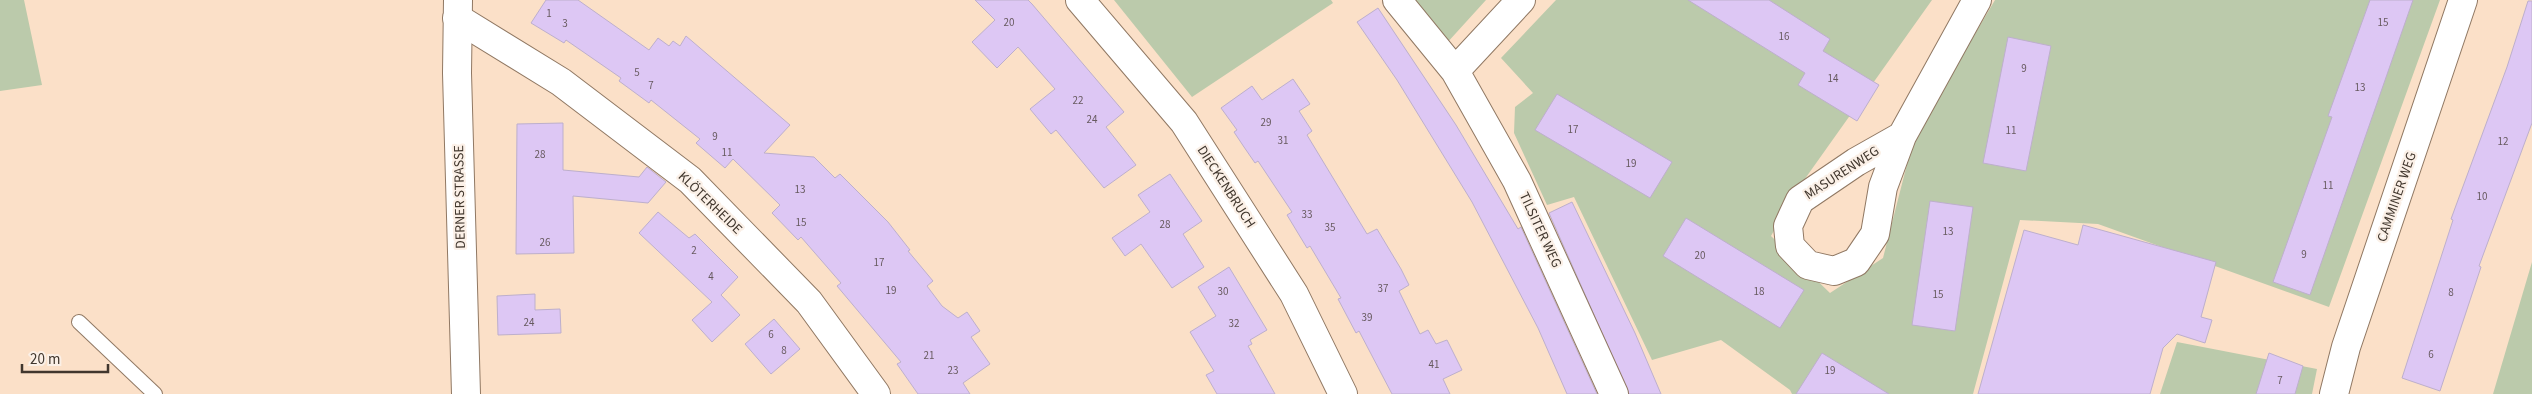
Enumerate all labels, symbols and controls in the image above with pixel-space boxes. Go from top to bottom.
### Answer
house number: 1 [546,6,552,21]
house number: 20 [1004,15,1014,30]
house number: 15 [2378,15,2388,30]
house number: 3 [562,16,568,31]
house number: 16 [1779,29,1790,44]
house number: 9 [2021,61,2027,76]
house number: 5 [634,65,640,80]
house number: 14 [1828,71,1839,86]
house number: 7 [648,78,654,93]
house number: 13 [2355,80,2365,95]
house number: 22 [1073,93,1083,108]
house number: 24 [1087,112,1098,127]
house number: 29 [1261,115,1271,130]
house number: 17 [1568,122,1578,137]
house number: 11 [2006,123,2016,138]
house number: 9 [712,129,718,144]
house number: 31 [1278,133,1288,148]
house number: 12 [2498,134,2508,149]
street label: MASURENWEG [1801,141,1883,205]
street label: DIECKENBRUCH [1192,142,1260,232]
street label: DERNER STRASSE [449,145,471,249]
house number: 11 [722,145,732,160]
house number: 28 [535,147,546,162]
street label: CAMMINER WEG [2372,149,2422,245]
house number: 19 [1626,156,1636,171]
street label: KLÖTERHEIDE [673,167,747,239]
house number: 11 [2323,178,2333,193]
house number: 13 [795,182,805,197]
street label: TILSITER WEG [1514,189,1566,271]
house number: 10 [2477,189,2487,204]
house number: 33 [1302,207,1312,222]
house number: 15 [796,215,806,230]
house number: 28 [1160,217,1171,232]
house number: 35 [1325,220,1335,235]
house number: 13 [1943,224,1953,239]
house number: 26 [540,235,551,250]
house number: 2 [691,243,697,258]
house number: 9 [2301,247,2307,262]
house number: 20 [1695,248,1705,263]
house number: 17 [874,255,884,270]
house number: 4 [708,269,714,284]
house number: 37 [1378,281,1388,296]
house number: 19 [886,283,896,298]
house number: 30 [1218,284,1228,299]
house number: 18 [1754,284,1765,299]
house number: 8 [2448,285,2454,300]
house number: 15 [1933,287,1943,302]
house number: 39 [1362,310,1372,325]
house number: 24 [524,315,535,330]
house number: 32 [1229,316,1239,331]
house number: 6 [768,327,774,342]
scale bar [22,342,109,374]
house number: 8 [781,343,787,358]
house number: 6 [2428,347,2434,362]
house number: 21 [924,348,934,363]
text: 20 m [30,349,60,370]
house number: 41 [1429,357,1439,372]
house number: 23 [948,363,958,378]
house number: 19 [1825,363,1835,378]
house number: 7 [2277,373,2283,388]

